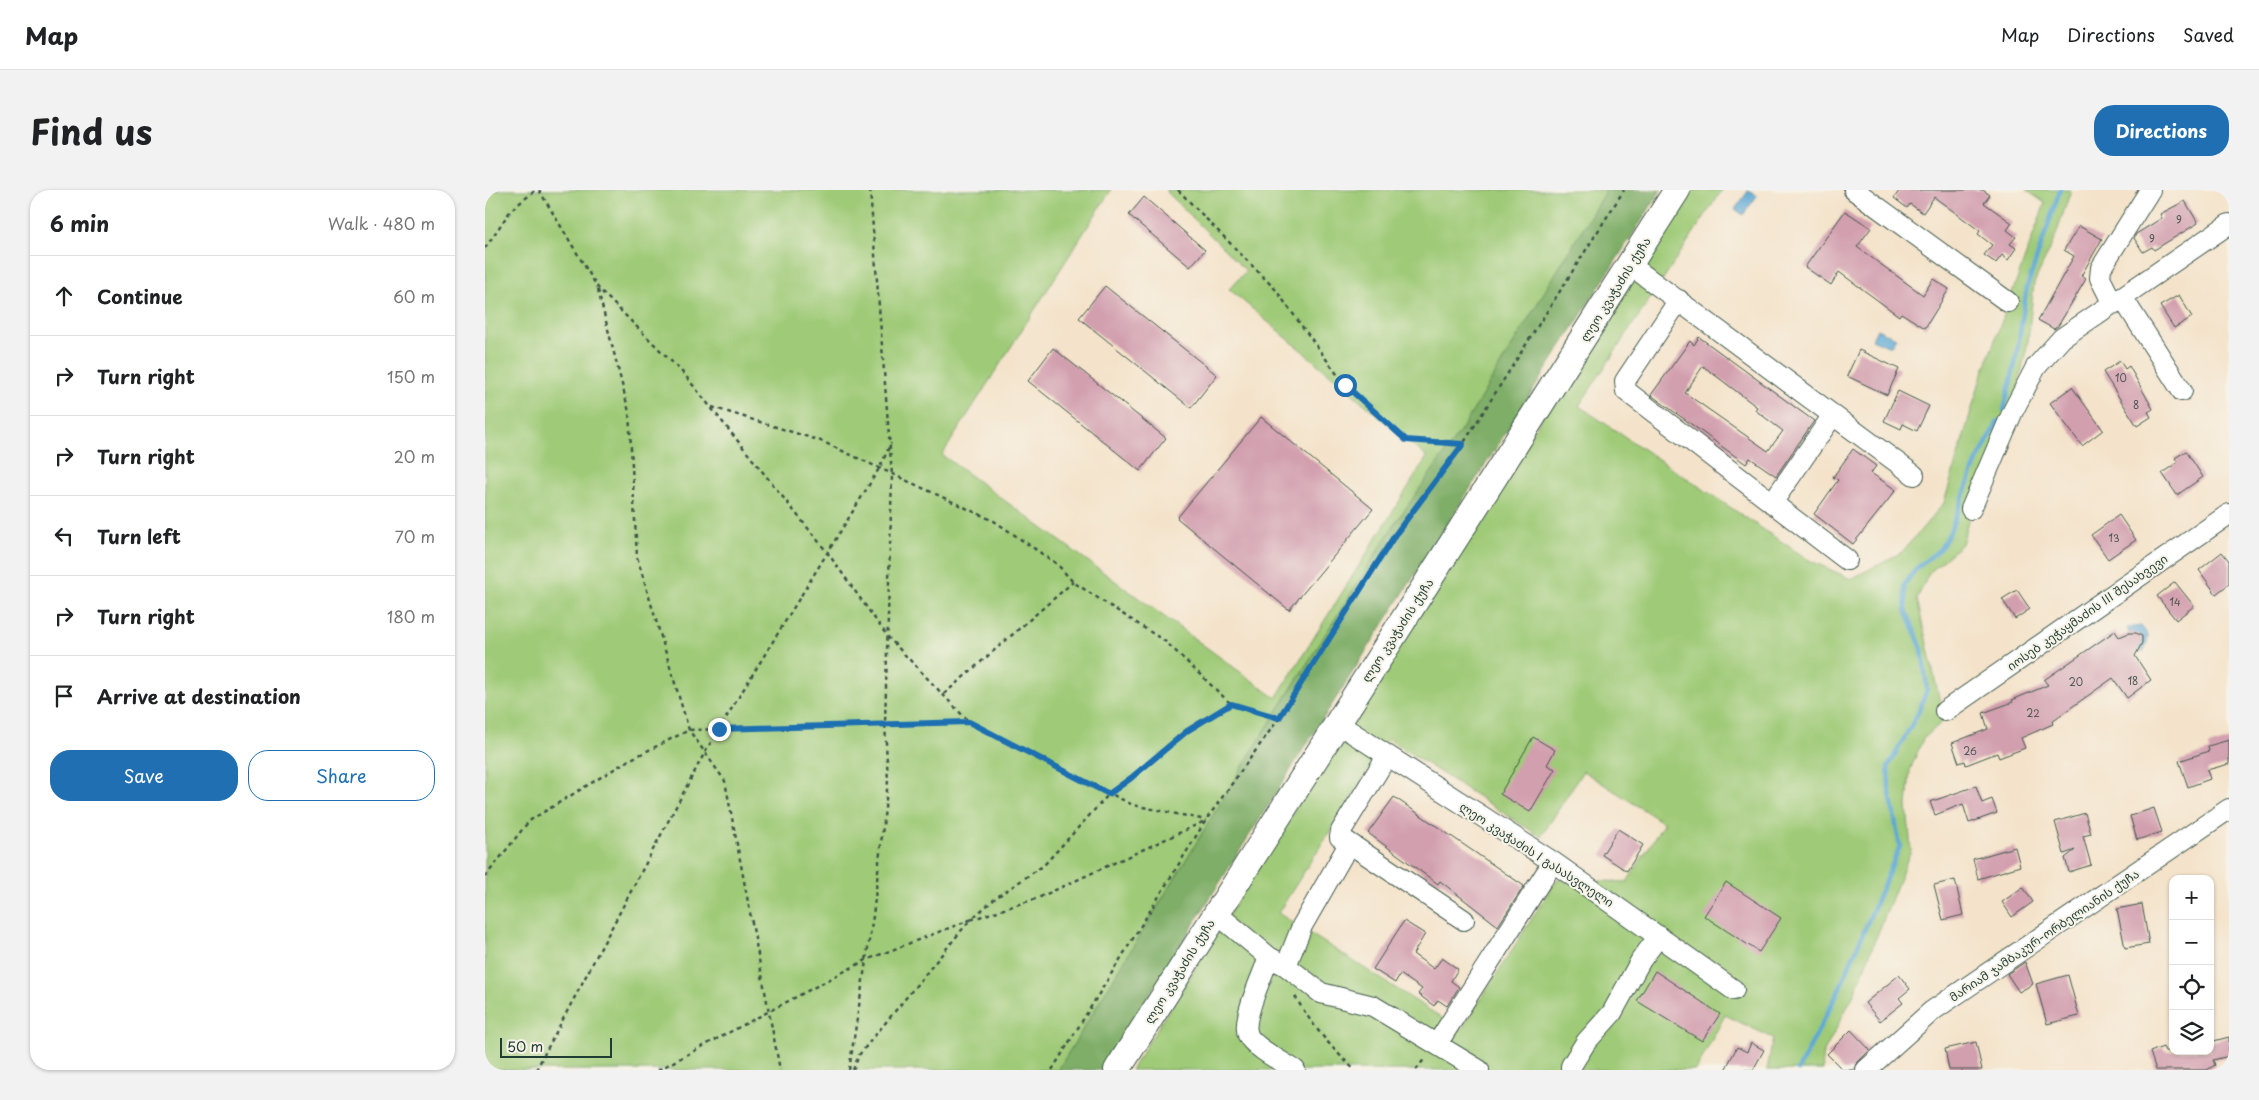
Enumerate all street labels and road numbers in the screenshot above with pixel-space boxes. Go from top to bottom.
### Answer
street label: ლეო კვაჭაძის ქუჩა [1575,233,1655,345]
street label: იოსებ კეჭაყმაძის III შესახვევი [2003,549,2171,675]
street label: ლეო კვაჭაძის ქუჩა [1357,575,1437,685]
street label: ლეო კვაჭაძის I გასასვლელი [1456,797,1618,911]
street label: მარიამ ჯამბაკურ-ორბელიანის ქუჩა [1946,865,2142,1005]
street label: ლეო კვაჭაძის ქუჩა [1139,915,1219,1027]

